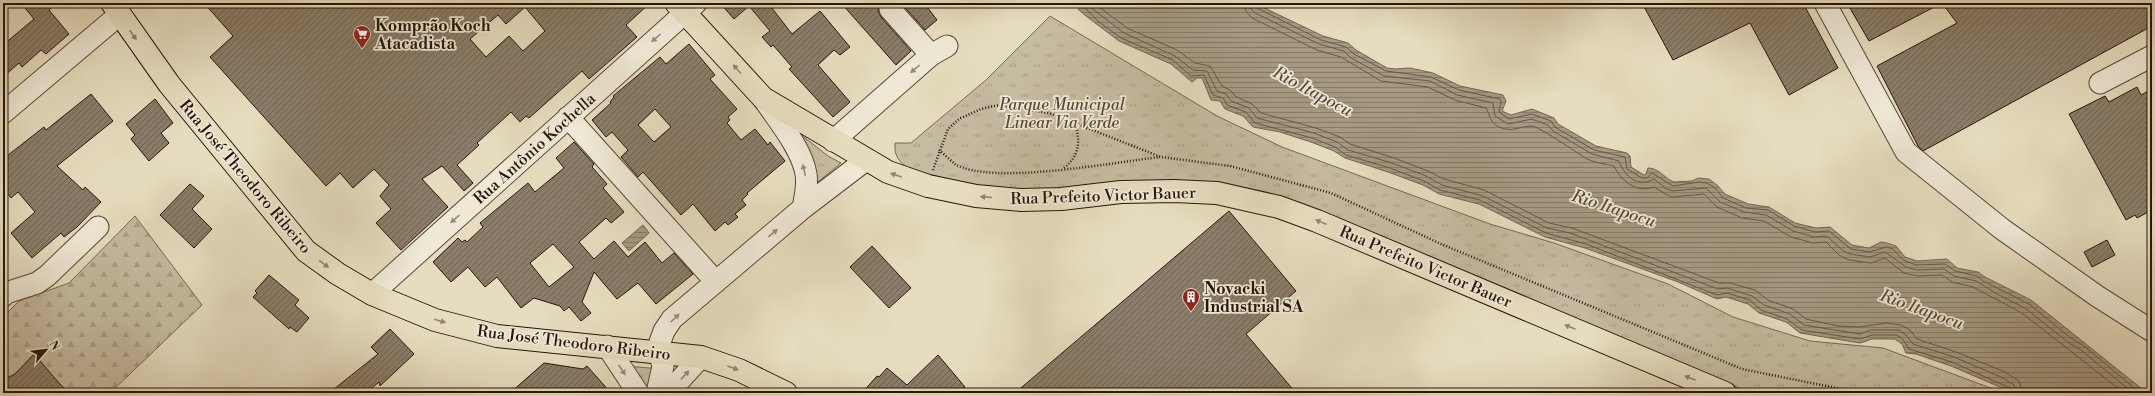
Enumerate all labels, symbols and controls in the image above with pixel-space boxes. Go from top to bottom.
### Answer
place label: Komprão Koch Atacadista [374,16,491,54]
supermarket icon: Komprão Koch Atacadista [352,24,372,49]
one-way arrow [129,30,137,41]
one-way arrow [651,34,661,43]
water label: Rio Itapocu [1268,61,1356,122]
one-way arrow [732,64,741,74]
one-way arrow [910,64,921,73]
street label: Rua Antônio Kochella [470,88,600,209]
park label: Parque Municipal Linear Via Verde [998,95,1126,133]
street label: Rua José Theodoro Ribeiro [175,96,316,258]
one-way arrow [801,163,807,176]
one-way arrow [889,172,901,178]
street label: Rua Prefeito Victor Bauer [1010,183,1196,209]
water label: Rio Itapocu [1568,185,1659,233]
one-way arrow [980,194,992,201]
one-way arrow [450,214,460,223]
one-way arrow [1315,219,1327,225]
street label: Rua Prefeito Victor Bauer [1336,221,1515,312]
one-way arrow [768,229,779,238]
one-way arrow [318,259,329,268]
place label: Novacki Industrial SA [1204,279,1304,317]
water label: Rio Itapocu [1876,284,1967,335]
building icon: Novacki Industrial SA [1181,287,1201,312]
one-way arrow [670,313,679,323]
one-way arrow [434,318,446,324]
street label: Rua José Theodoro Ribeiro [476,321,672,365]
one-way arrow [1564,324,1575,330]
north arrow [26,330,66,370]
text: N [46,339,62,353]
one-way arrow [618,365,626,375]
one-way arrow [727,366,739,372]
one-way arrow [681,370,690,381]
one-way arrow [1683,374,1695,380]

